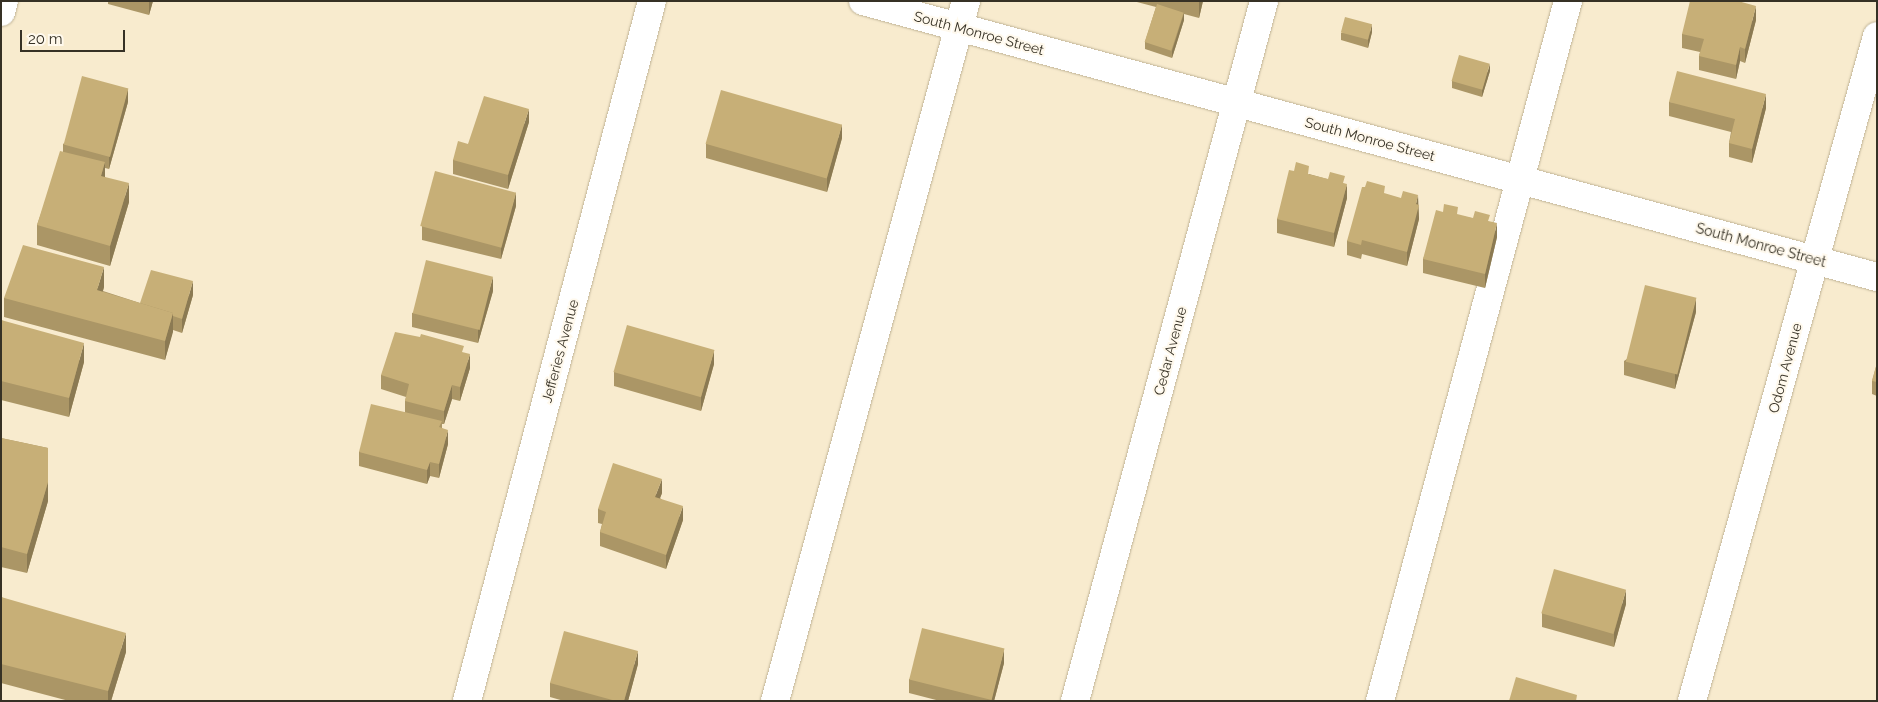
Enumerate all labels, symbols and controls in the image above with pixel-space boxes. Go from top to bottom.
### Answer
street label: South Monroe Street [912,8,1046,58]
scale bar [22,20,128,52]
text: 20 m [28,30,63,48]
street label: South Monroe Street [1303,114,1437,164]
street label: South Monroe Street [1694,220,1828,270]
street label: Jefferies Avenue [538,297,582,405]
street label: Cedar Avenue [1150,305,1190,397]
street label: Odom Avenue [1765,321,1805,415]

